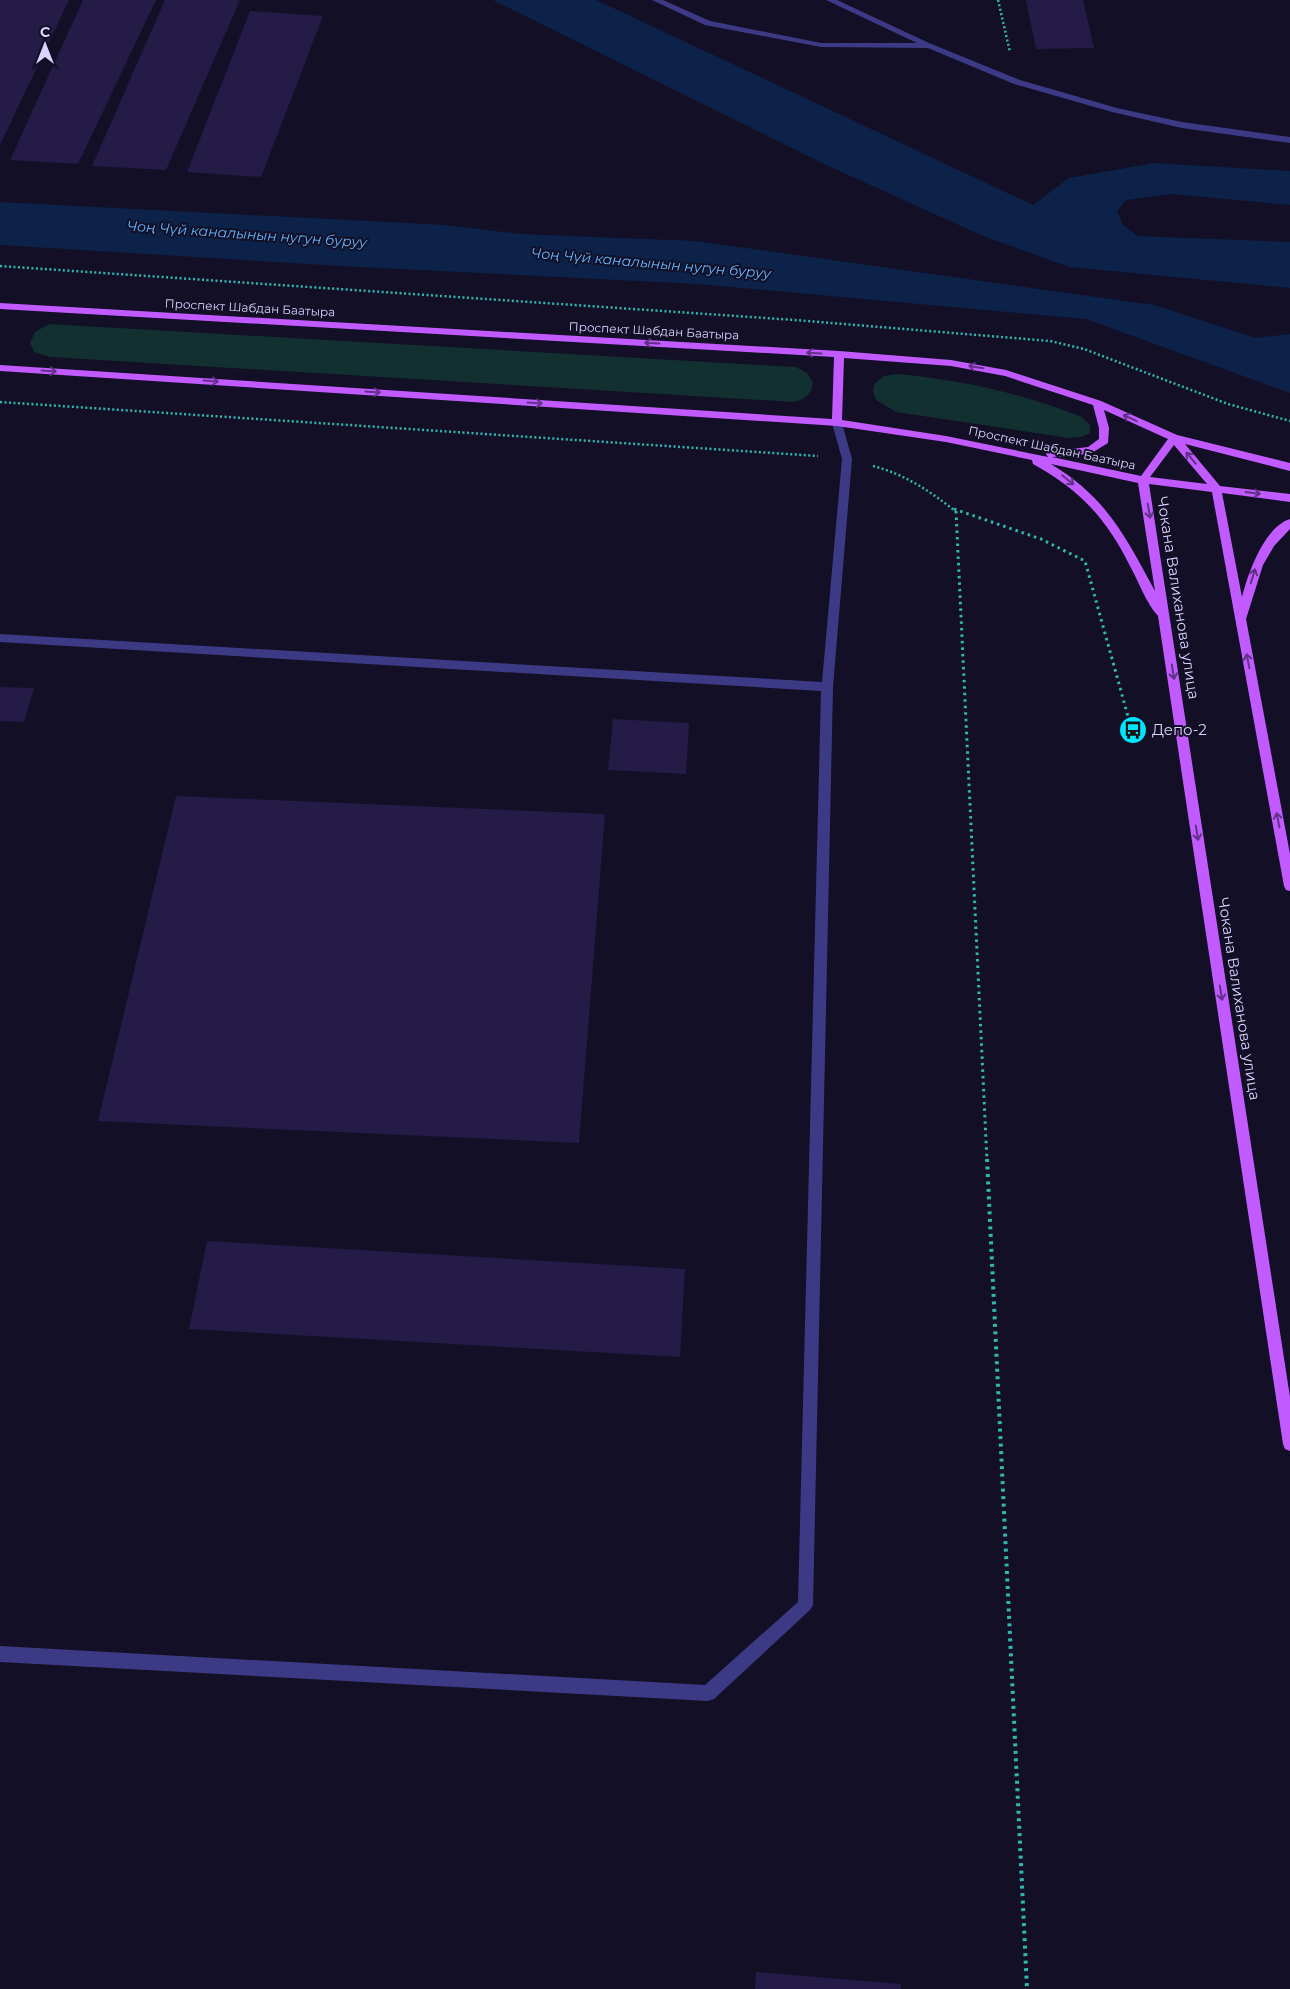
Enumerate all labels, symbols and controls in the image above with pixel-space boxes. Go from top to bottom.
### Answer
north arrow [20,20,70,70]
text: С [40,23,50,41]
water label: Чоң Чүй каналынын нугун буруу [126,217,369,251]
water label: Чоң Чүй каналынын нугун буруу [530,244,773,283]
street label: Проспект Шабдан Баатыра [164,296,336,319]
street label: Проспект Шабдан Баатыра [568,319,740,342]
one-way arrow [645,339,661,348]
one-way arrow [807,348,823,357]
one-way arrow [969,362,985,372]
one-way arrow [40,366,56,375]
one-way arrow [203,377,219,386]
one-way arrow [365,388,381,397]
one-way arrow [527,398,543,408]
one-way arrow [1123,413,1138,422]
street label: Проспект Шабдан Баатыра [967,422,1137,473]
one-way arrow [1185,452,1196,465]
one-way arrow [1061,474,1074,485]
one-way arrow [1245,488,1261,498]
street label: Чокана Валиханова улица [1153,495,1204,701]
one-way arrow [1144,503,1154,519]
one-way arrow [1248,569,1258,585]
one-way arrow [1242,653,1252,669]
one-way arrow [1168,664,1178,680]
bus stop icon: Депо-2 [1118,715,1148,745]
place label: Депо-2 [1152,720,1207,739]
one-way arrow [1272,813,1282,829]
one-way arrow [1192,824,1202,840]
street label: Чокана Валиханова улица [1214,896,1265,1102]
one-way arrow [1217,985,1227,1001]

